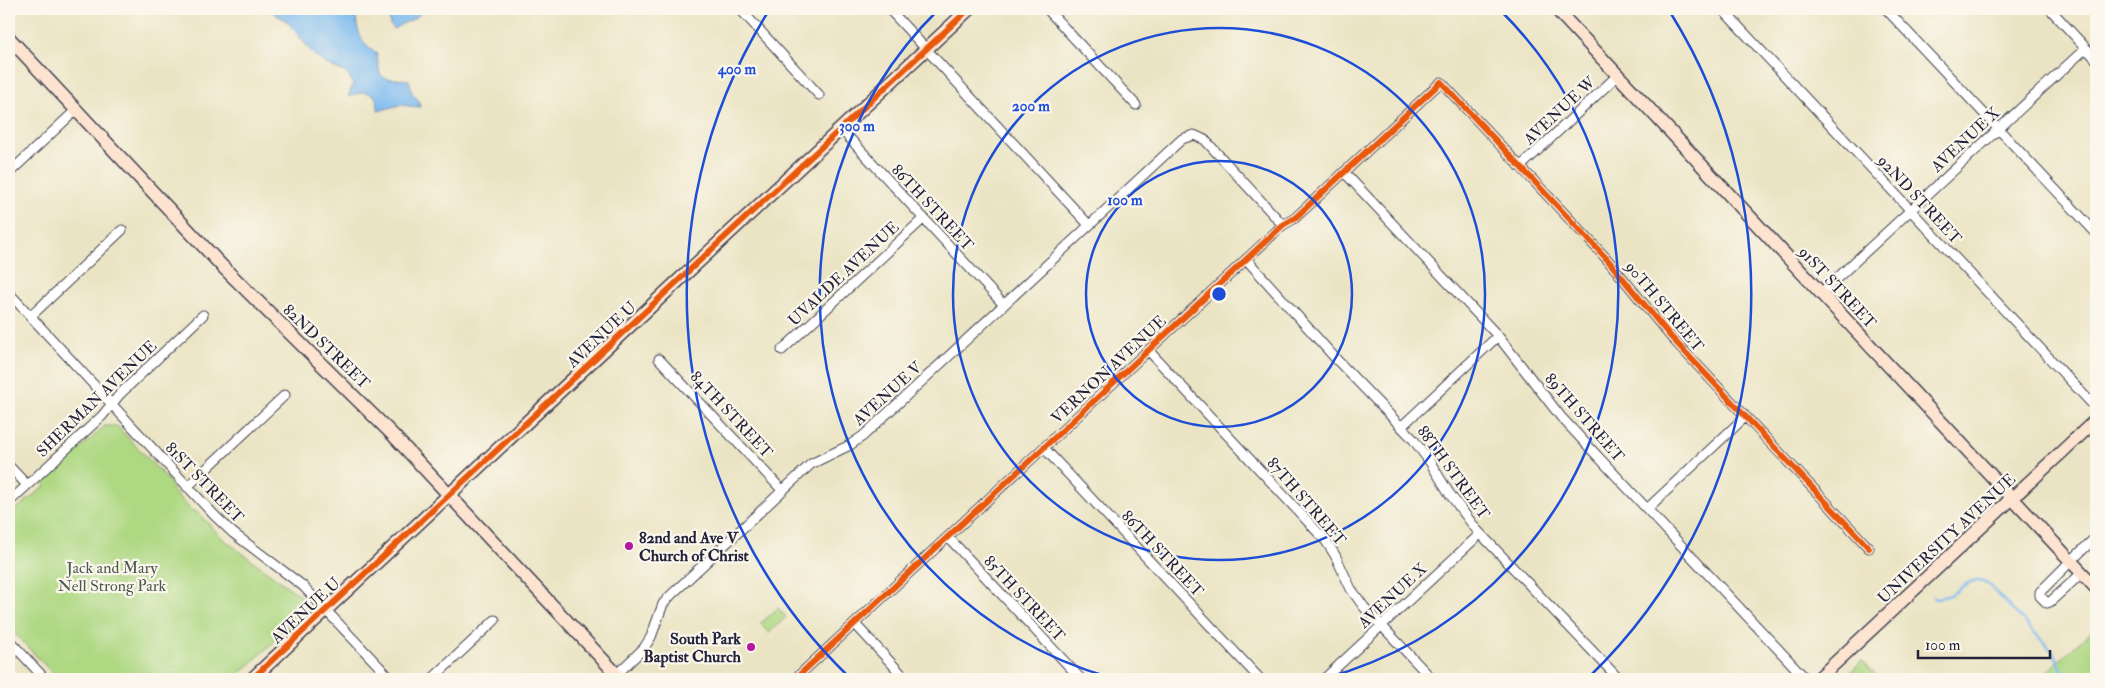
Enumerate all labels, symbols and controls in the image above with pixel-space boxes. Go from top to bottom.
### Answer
text: 400 m [717,60,756,79]
street label: AVENUE W [1519,72,1600,150]
text: 200 m [1012,97,1050,116]
street label: AVENUE X [1926,102,2005,177]
text: 300 m [839,117,875,136]
street label: 92ND STREET [1872,150,1966,248]
street label: 86TH STREET [887,160,978,255]
text: 100 m [1107,191,1143,210]
street label: UVALDE AVENUE [784,217,903,330]
street label: 91ST STREET [1793,242,1881,333]
street label: 90TH STREET [1620,257,1708,356]
centre of rings [1210,285,1228,303]
street label: AVENUE U [562,297,641,373]
street label: 82ND STREET [279,300,374,393]
street label: VERNON AVENUE [1047,311,1170,428]
street label: SHERMAN AVENUE [32,336,161,461]
street label: AVENUE V [848,357,927,431]
street label: 84TH STREET [686,367,777,462]
street label: 89TH STREET [1540,369,1628,466]
street label: 88TH STREET [1413,422,1494,523]
street label: 81ST STREET [161,438,248,527]
street label: 87TH STREET [1262,453,1350,550]
street label: UNIVERSITY AVENUE [1873,470,2020,608]
street label: 86TH STREET [1117,506,1208,601]
place label: 82nd and Ave V Church of Christ [639,528,749,566]
marker: 82nd and Ave V Church of Christ [623,540,635,552]
street label: 85TH STREET [979,552,1069,646]
park label: Jack and Mary Nell Strong Park [58,558,167,596]
street label: AVENUE X [1353,558,1432,633]
street label: AVENUE U [266,573,345,649]
scale bar [1918,628,2050,660]
place label: South Park Baptist Church [643,629,742,668]
text: 100 m [1925,636,1961,655]
marker: South Park Baptist Church [745,641,757,653]

